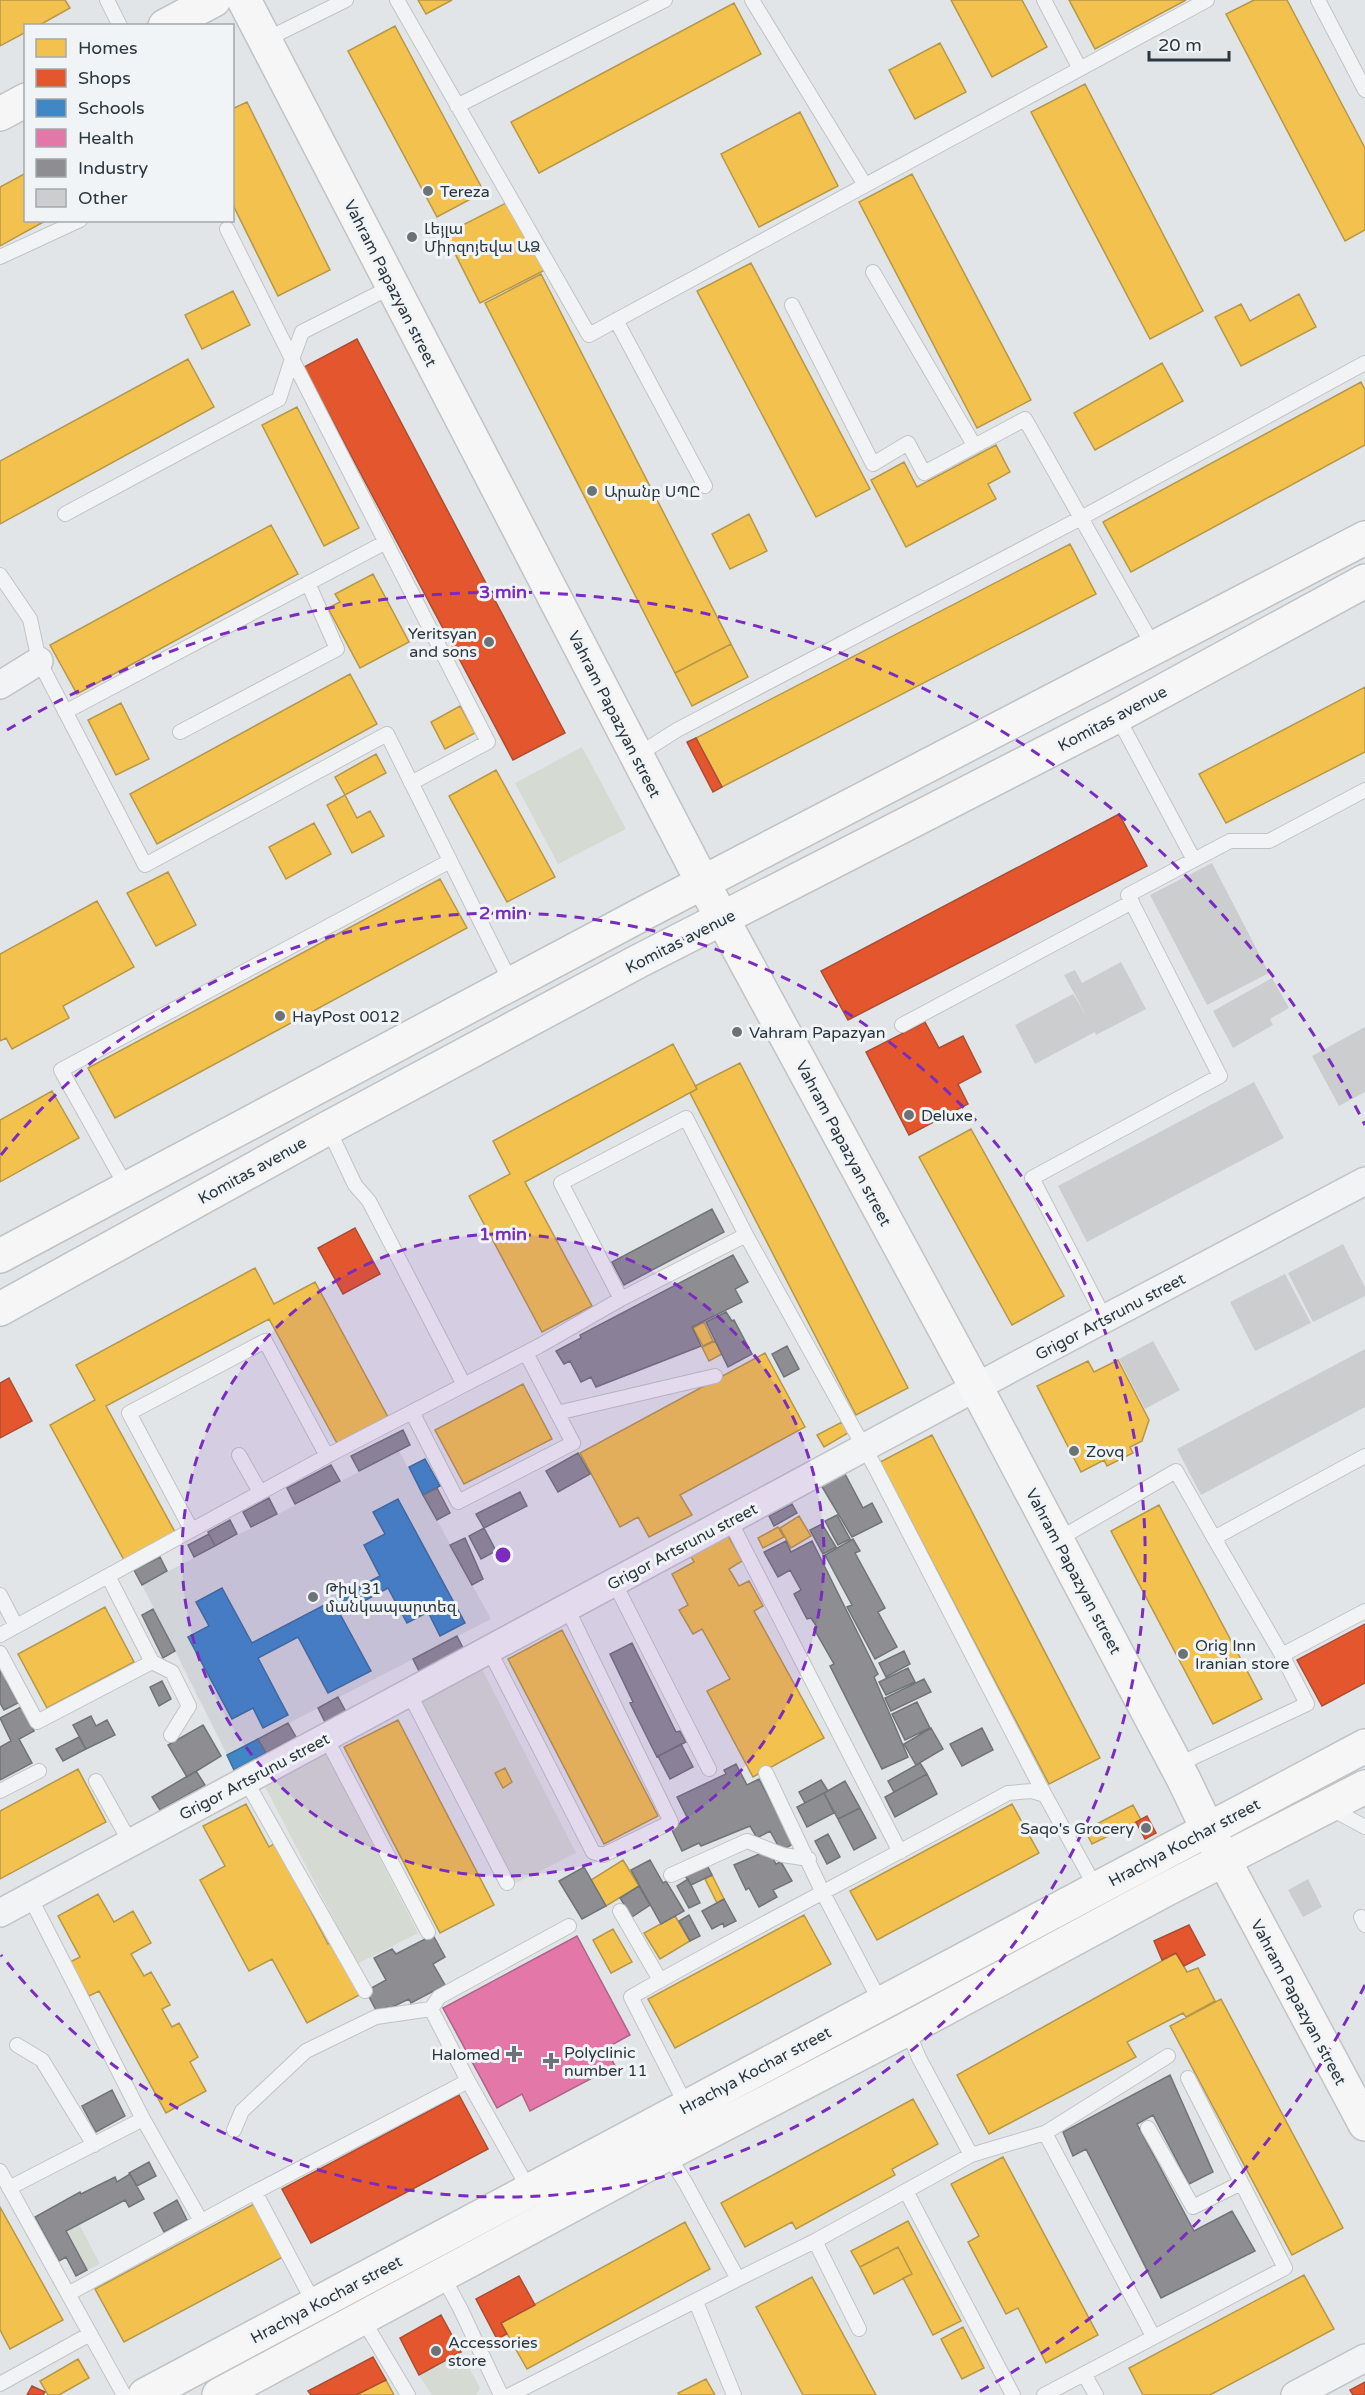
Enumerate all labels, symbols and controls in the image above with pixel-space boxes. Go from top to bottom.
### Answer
legend [24,24,234,222]
scale bar [1149,24,1228,62]
text: 20 m [1158,34,1202,56]
text: Homes [78,37,138,59]
text: Shops [78,67,131,89]
text: Schools [78,97,145,119]
text: Health [78,127,134,149]
text: Industry [78,157,149,179]
place label: Tereza [440,182,490,202]
marker: Tereza [421,184,435,198]
text: Other [78,187,128,209]
street label: Vahram Papazyan street [339,197,441,370]
place label: Լեյլա Միրզոյեվա ԱՁ [424,219,541,257]
marker: Լեյլա Միրզոյեվա ԱՁ [405,230,419,244]
place label: Արանբ ՍՊԸ [604,482,700,502]
marker: Արանբ ՍՊԸ [585,484,599,498]
text: 3 min [479,581,527,603]
place label: Yeritsyan and sons [408,624,477,662]
street label: Vahram Papazyan street [563,628,665,801]
marker: Yeritsyan and sons [482,635,496,649]
street label: Komitas avenue [1054,682,1171,756]
text: 2 min [479,902,527,924]
street label: Komitas avenue [622,906,739,978]
place label: HayPost 0012 [292,1007,400,1027]
marker: HayPost 0012 [273,1009,287,1023]
place label: Vahram Papazyan [749,1023,886,1043]
marker: Vahram Papazyan [730,1025,744,1039]
street label: Vahram Papazyan street [791,1057,895,1230]
place label: Deluxe [921,1106,973,1126]
marker: Deluxe [902,1108,916,1122]
street label: Komitas avenue [195,1133,310,1209]
text: 1 min [479,1223,527,1245]
street label: Grigor Artsrunu street [1032,1269,1189,1365]
place label: Zovq [1086,1442,1124,1462]
marker: Zovq [1067,1444,1081,1458]
street label: Vahram Papazyan street [1021,1485,1125,1658]
street label: Grigor Artsrunu street [604,1499,761,1595]
centre of rings [493,1545,513,1565]
place label: Թիվ 31 մանկապարտեզ [325,1579,458,1617]
marker: Թիվ 31 մանկապարտեզ [306,1590,320,1604]
place label: Orig Inn Iranian store [1195,1636,1289,1674]
marker: Orig Inn Iranian store [1176,1647,1190,1661]
street label: Grigor Artsrunu street [176,1729,333,1825]
street label: Hrachya Kochar street [1105,1794,1264,1891]
place label: Saqo's Grocery [1020,1819,1134,1839]
marker: Saqo's Grocery [1139,1821,1153,1835]
street label: Vahram Papazyan street [1246,1916,1350,2089]
street label: Hrachya Kochar street [676,2022,835,2119]
place label: Polyclinic number 11 [564,2043,648,2081]
place label: Halomed [431,2045,500,2065]
marker: Halomed [505,2045,523,2063]
marker: Polyclinic number 11 [542,2052,560,2070]
street label: Hrachya Kochar street [247,2251,406,2348]
place label: Accessories store [448,2333,538,2371]
marker: Accessories store [429,2344,443,2358]

